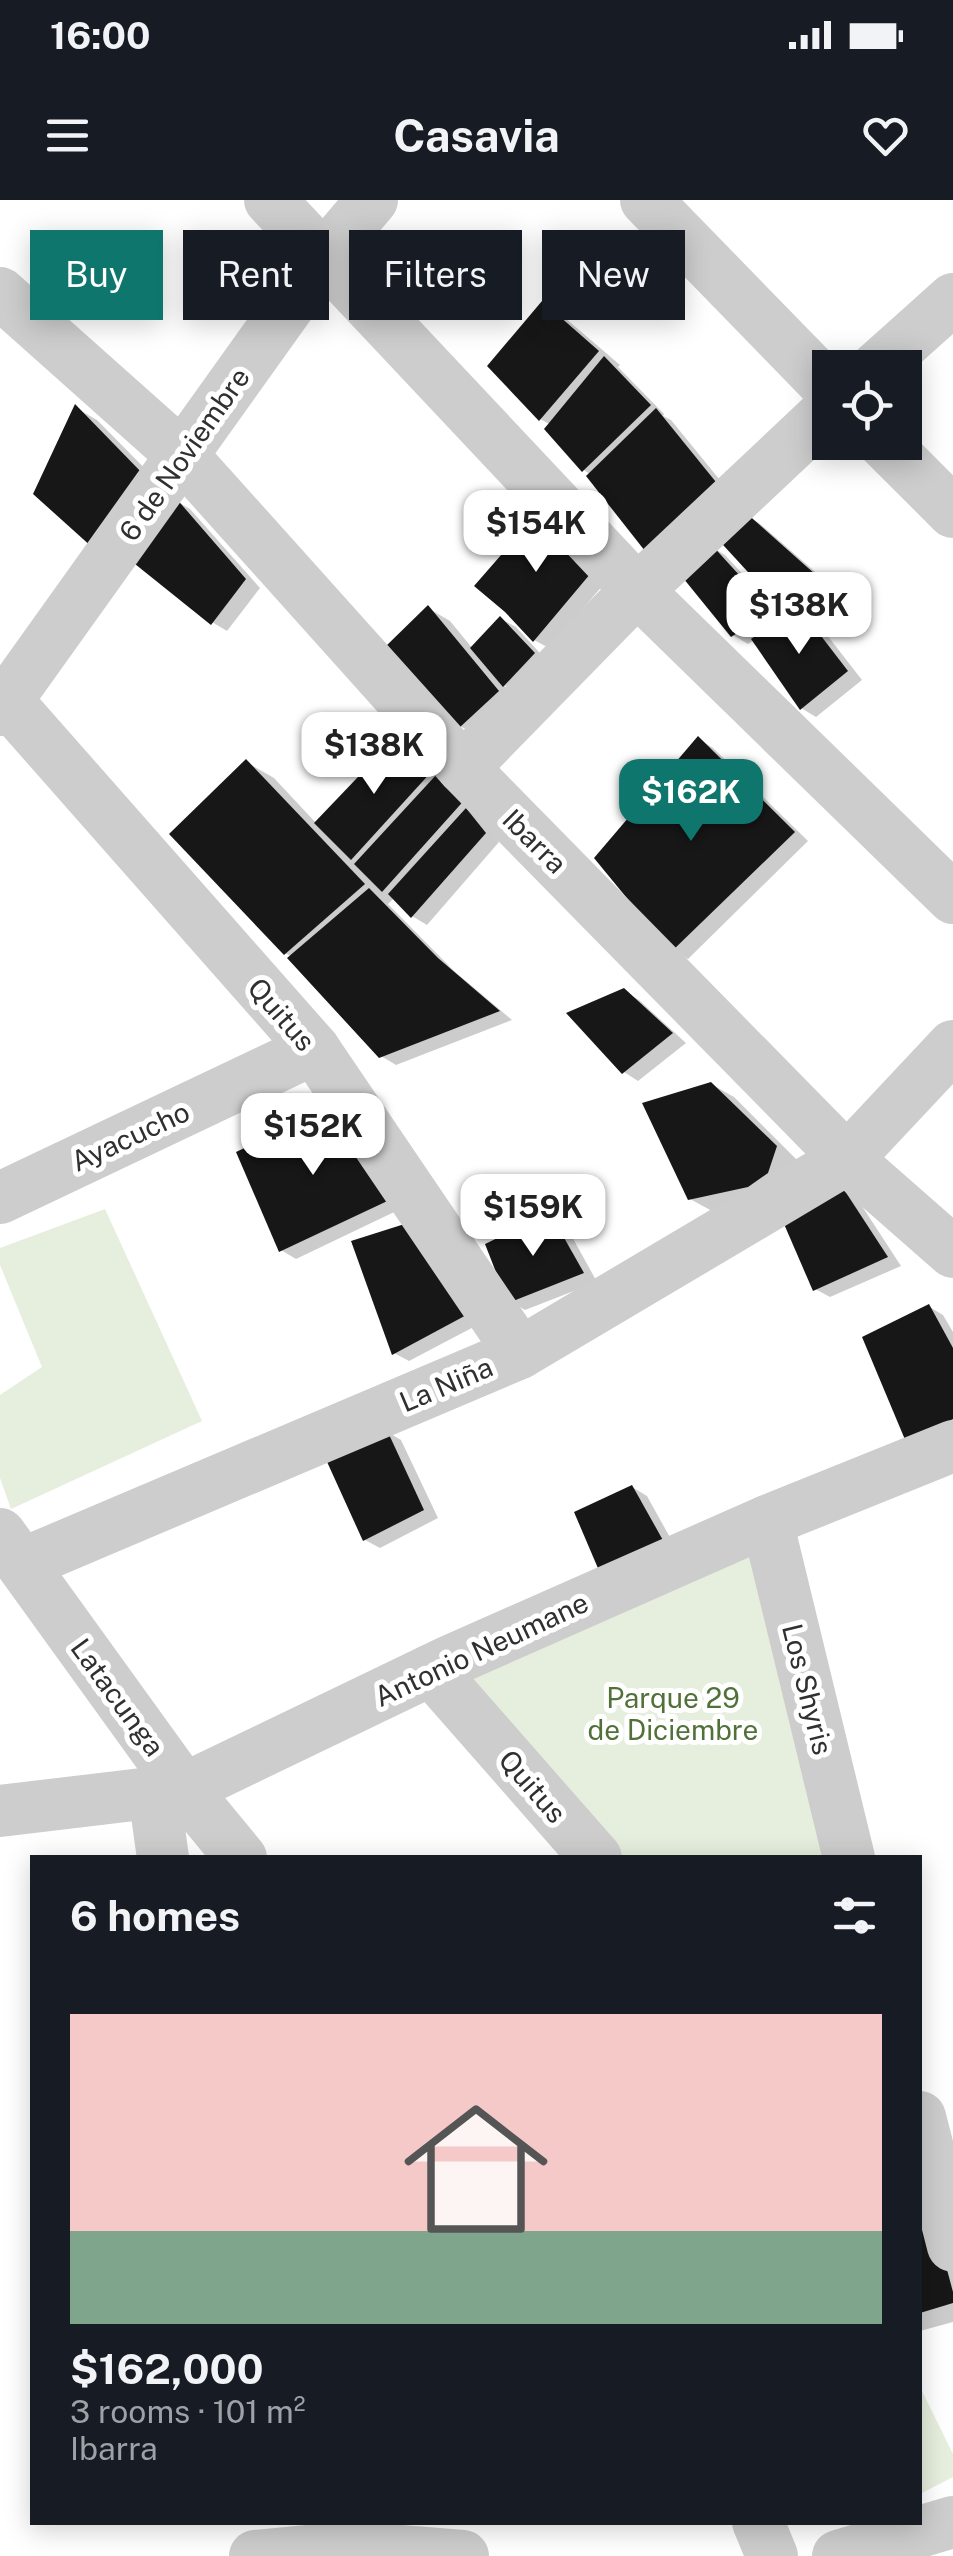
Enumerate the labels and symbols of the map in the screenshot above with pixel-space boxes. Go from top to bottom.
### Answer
street label: 6 de Noviembre [112,361,256,547]
pin: $154K [466,490,606,575]
pin: $138K [729,572,869,657]
pin: $138K [304,712,444,797]
pin: $162K [621,759,761,844]
street label: Ibarra [496,802,574,880]
street label: Quitus [242,971,322,1057]
pin: $152K [243,1093,383,1178]
street label: Ayacucho [66,1094,194,1178]
pin: $159K [463,1174,603,1259]
street label: La Niña [395,1350,497,1418]
street label: Antonio Neumane [369,1585,593,1713]
street label: Los Shyris [776,1620,840,1758]
street label: Latacunga [64,1632,172,1762]
park label: Parque 29 de Diciembre [588,1681,758,1746]
street label: Quitus [493,1743,573,1829]

